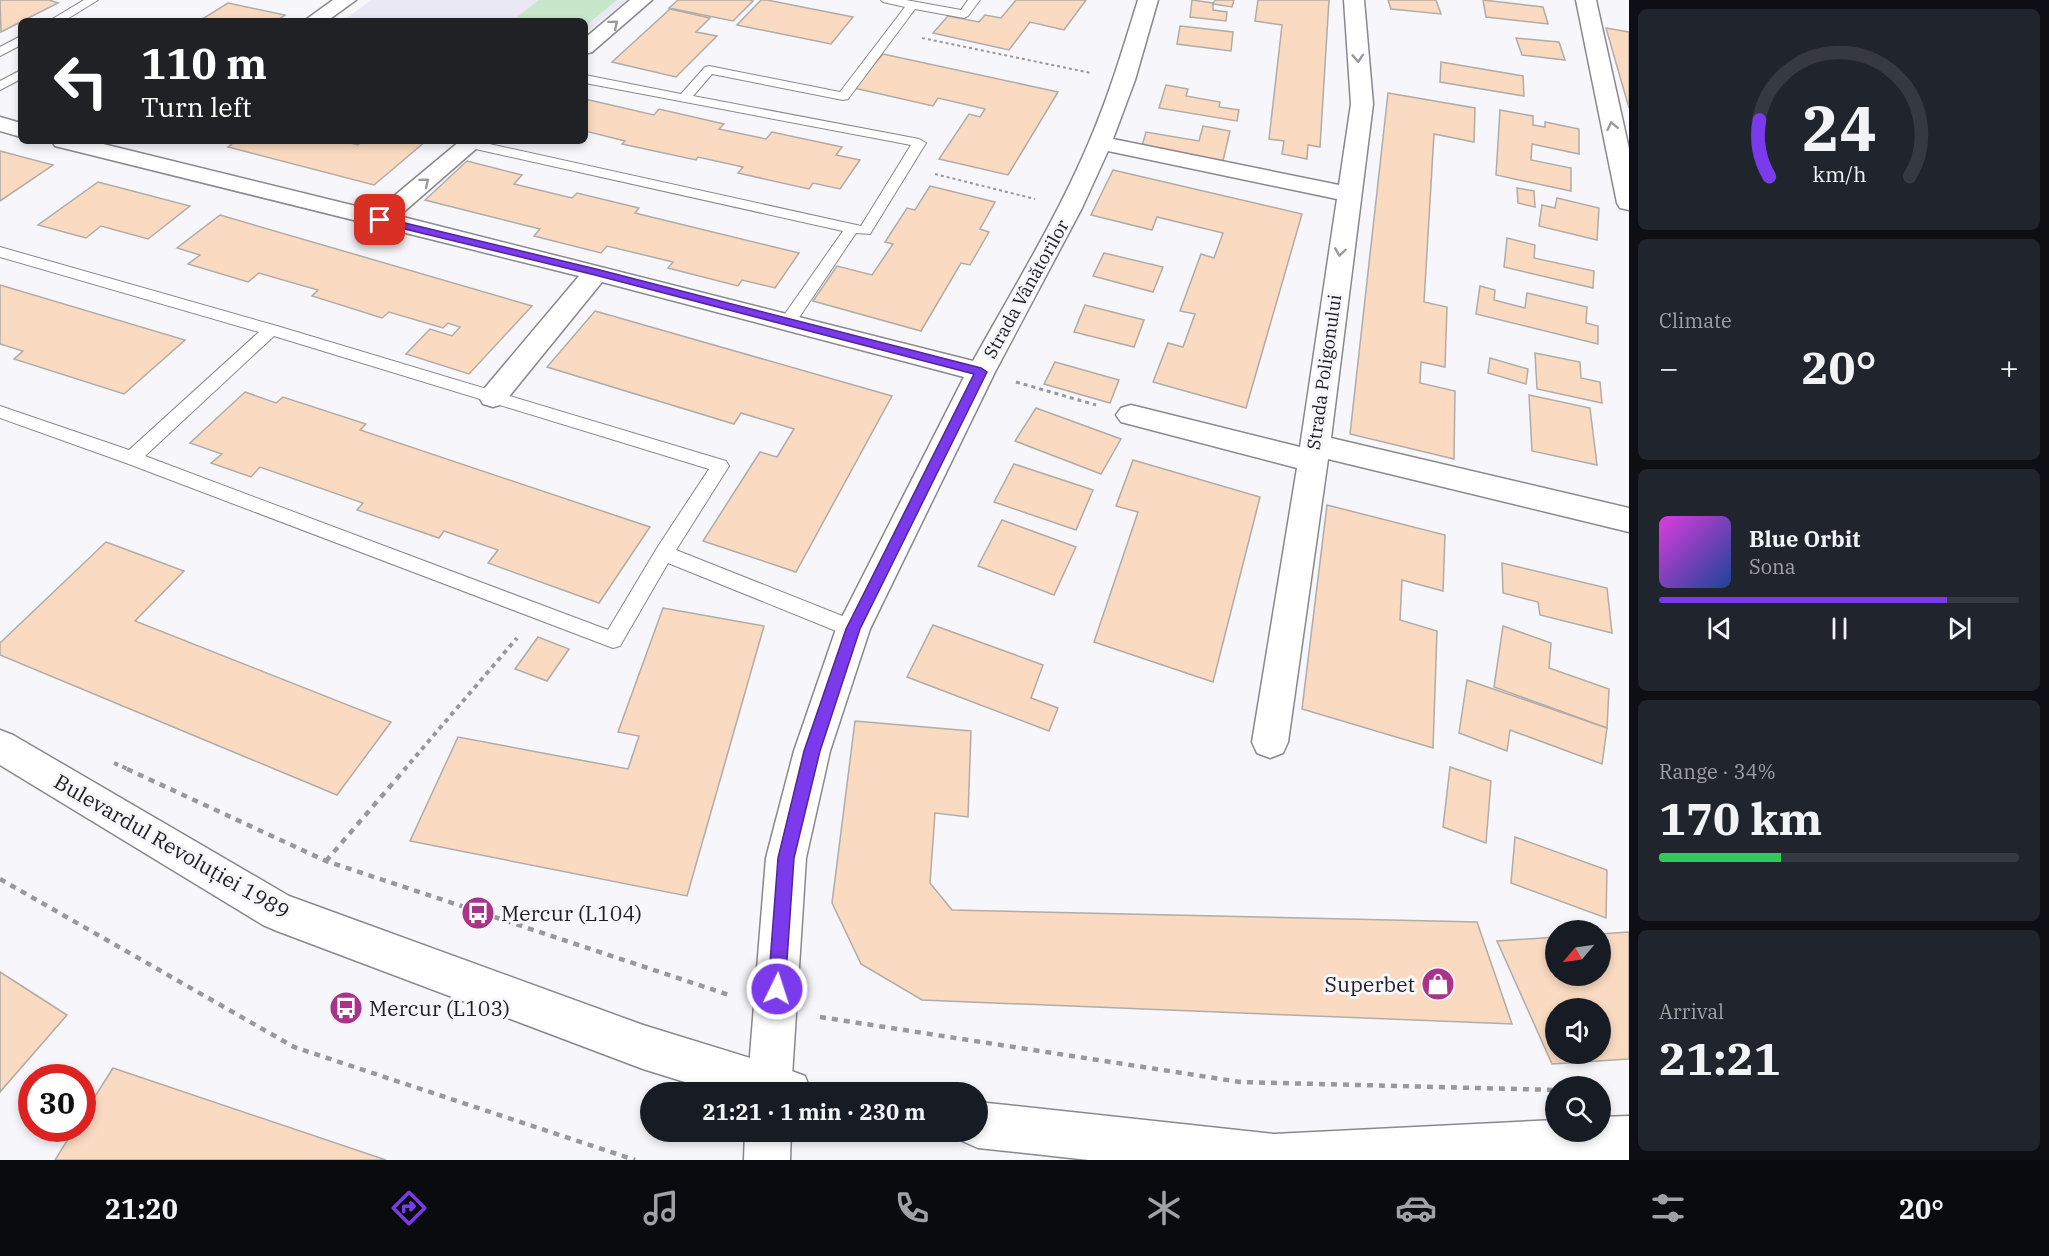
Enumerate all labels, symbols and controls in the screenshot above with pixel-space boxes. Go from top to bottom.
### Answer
one-way arrow [607,20,618,31]
text: 110 m [141,36,267,91]
icon: left [42,42,120,120]
one-way arrow [1352,54,1365,63]
text: 24 [1802,87,1876,168]
text: Turn left [141,89,252,124]
one-way arrow [1607,121,1620,131]
text: km/h [1812,160,1866,188]
one-way arrow [418,179,429,190]
pin [354,194,405,245]
icon: arrive [363,203,396,236]
street label: Strada Vânătorilor [978,216,1074,362]
one-way arrow [1335,247,1347,256]
street label: Strada Poligonului [1302,293,1346,451]
text: Climate [1659,307,1732,334]
text: 20° [1801,338,1877,396]
text: − [1659,346,1679,389]
text: + [1999,346,2019,389]
text: Blue Orbit [1749,524,1860,553]
text: Sona [1749,553,1796,580]
icon: previous [1703,612,1736,645]
icon: pause [1823,612,1856,645]
icon: next [1943,612,1976,645]
text: Range · 34% [1659,758,1776,785]
street label: Bulevardul Revoluției 1989 [49,767,295,925]
text: 170 km [1659,789,1822,847]
bus stop icon: Mercur (L104) [460,895,496,931]
place label: Mercur (L104) [501,899,642,927]
north arrow [1545,920,1611,986]
map controls [1545,920,1611,1142]
position arrow [745,957,809,1021]
shop icon: Superbet [1420,966,1456,1002]
place label: Superbet [1325,970,1415,998]
bus stop icon: Mercur (L103) [328,990,364,1026]
place label: Mercur (L103) [369,994,510,1022]
button: sound [1545,998,1611,1064]
text: Arrival [1659,998,1724,1025]
text: 21:21 [1659,1029,1781,1087]
speed limit sign: 30 [18,1064,96,1142]
button: search [1545,1076,1611,1142]
text: 21:21 · 1 min · 230 m [702,1097,926,1126]
icon: directions [388,1187,430,1229]
icon: music [640,1187,682,1229]
icon: phone [891,1187,933,1229]
icon: climate [1143,1187,1185,1229]
icon: car [1395,1187,1437,1229]
icon: filters [1647,1187,1689,1229]
text: 21:20 [105,1191,178,1226]
text: 20° [1899,1191,1944,1226]

